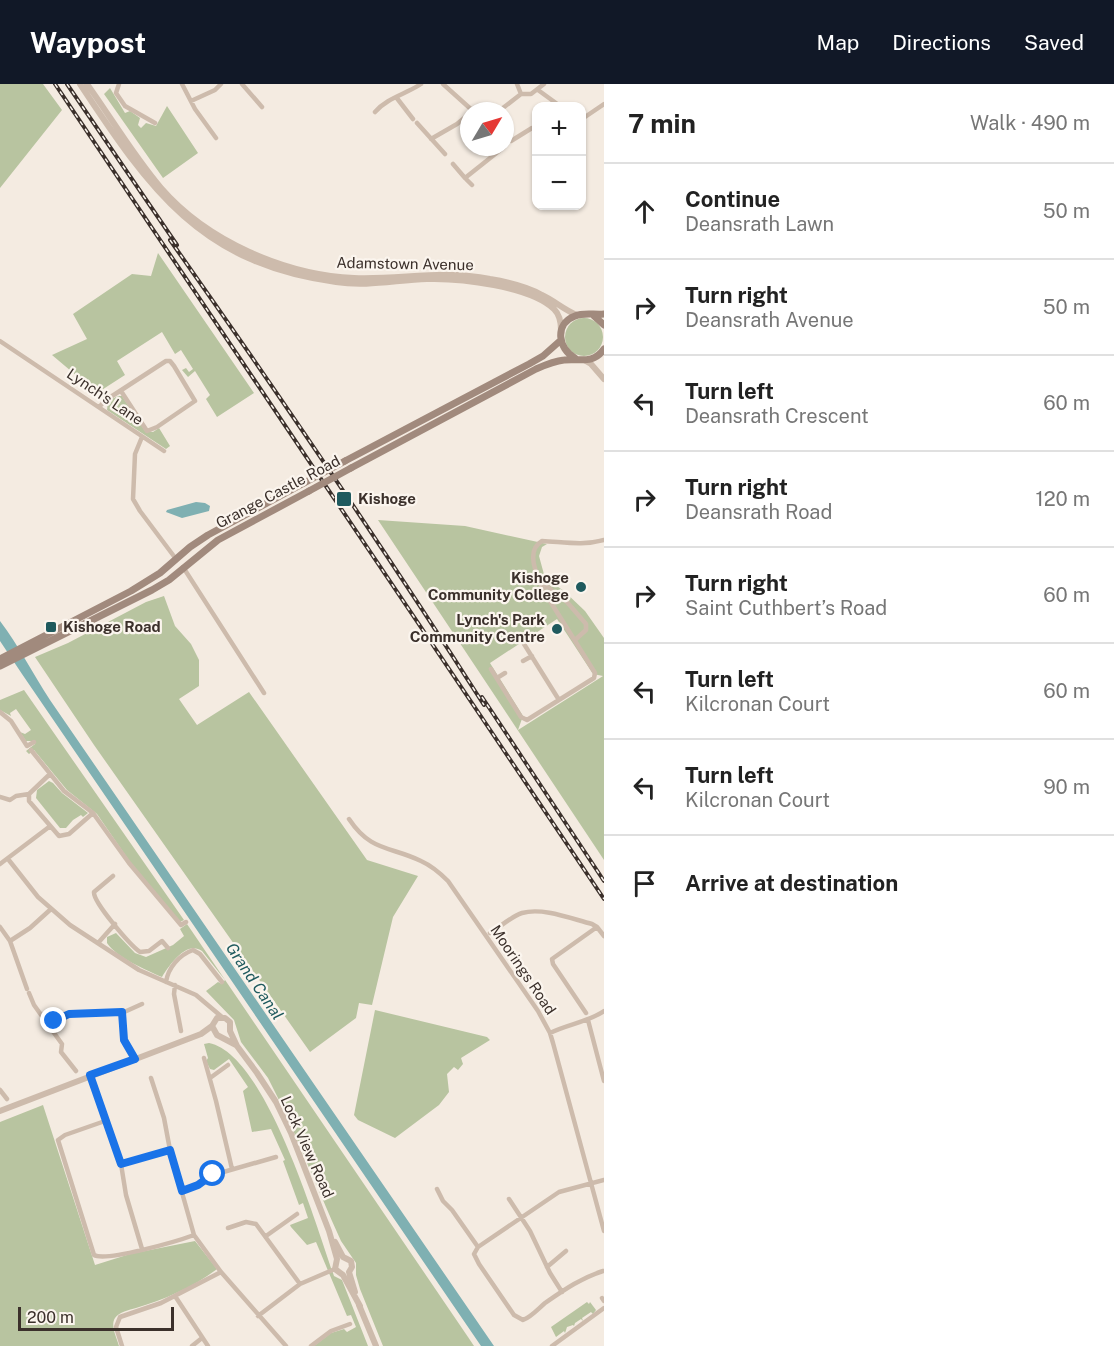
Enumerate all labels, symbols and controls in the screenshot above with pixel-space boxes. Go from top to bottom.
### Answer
text: Waypost [30,26,146,59]
text: Map [817,30,859,55]
text: Directions [892,30,991,55]
text: Saved [1024,30,1084,55]
north arrow [460,102,514,156]
map controls [532,102,586,210]
button: + [532,102,586,156]
text: 7 min [628,108,696,139]
text: Walk · 490 m [970,111,1090,135]
button: − [532,156,586,210]
text: Continue [685,186,780,212]
icon: ahead [628,195,661,228]
text: 50 m [1043,199,1090,223]
text: Deansrath Lawn [685,212,834,236]
street label: Adamstown Avenue [336,254,474,273]
text: Turn right [685,282,788,308]
icon: right [628,291,661,324]
text: 50 m [1043,295,1090,319]
text: Deansrath Avenue [685,308,854,332]
street label: Lynch's Lane [64,365,147,428]
text: Turn left [685,378,774,404]
icon: left [628,387,661,420]
text: 60 m [1043,391,1090,415]
text: Deansrath Crescent [685,404,869,428]
street label: Grange Castle Road [213,452,343,531]
text: Turn right [685,474,788,500]
icon: right [628,483,661,516]
text: 120 m [1036,487,1090,511]
marker: Kishoge [335,490,353,508]
place label: Kishoge [358,490,416,507]
text: Deansrath Road [685,500,832,524]
place label: Kishoge Community College [428,569,569,603]
text: Turn right [685,570,788,596]
icon: right [628,579,661,612]
marker: Kishoge Community College [574,580,588,594]
text: 60 m [1043,583,1090,607]
text: Saint Cuthbert’s Road [685,596,887,620]
place label: Lynch's Park Community Centre [410,611,545,645]
place label: Kishoge Road [63,618,161,635]
marker: Kishoge Road [44,620,58,634]
marker: Lynch's Park Community Centre [550,622,564,636]
text: Turn left [685,666,774,692]
icon: left [628,675,661,708]
text: 60 m [1043,679,1090,703]
text: Kilcronan Court [685,692,830,716]
text: Turn left [685,762,774,788]
icon: left [628,771,661,804]
text: 90 m [1043,775,1090,799]
text: Kilcronan Court [685,788,830,812]
icon: arrive [628,867,661,900]
text: Arrive at destination [685,870,898,896]
street label: Moorings Road [487,922,560,1018]
water label: Grand Canal [222,939,287,1023]
route end [40,1007,66,1033]
street label: Lock View Road [277,1093,338,1200]
route start [199,1160,225,1186]
scale bar [18,1304,174,1332]
text: 200 m [27,1308,74,1327]

